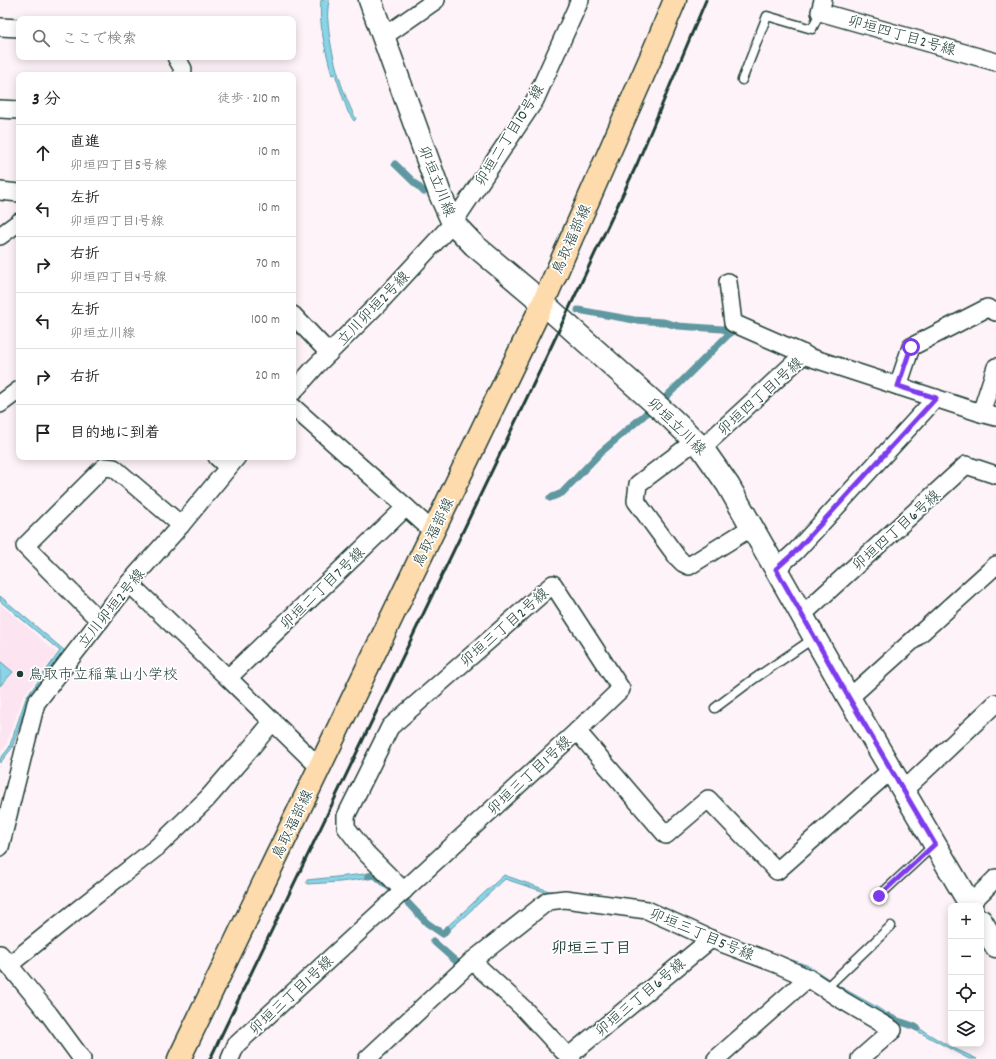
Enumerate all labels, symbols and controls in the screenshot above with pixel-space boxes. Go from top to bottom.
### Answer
street label: 卯垣四丁目2号線 [845,11,958,63]
search box [16,16,296,60]
icon: search [30,27,52,49]
text: ここで検索 [62,29,137,51]
street label: 卯垣二丁目10号線 [471,81,551,191]
text: 3 分 [32,89,60,113]
text: 徒歩 · 210 m [218,90,280,109]
text: 直進 [70,132,100,154]
icon: ahead [32,142,54,164]
text: 10 m [258,143,280,162]
street label: 卯垣立川線 [411,143,459,221]
text: 卯垣四丁目5号線 [70,157,167,176]
text: 左折 [70,188,100,210]
icon: left [32,198,54,220]
text: 10 m [258,199,280,218]
street label: 鳥取福部線 [548,201,598,279]
text: 卯垣四丁目1号線 [70,213,164,232]
text: 右折 [70,244,100,266]
icon: right [32,254,54,276]
text: 70 m [256,255,280,274]
street label: 立川卯垣2号線 [333,267,416,352]
text: 卯垣四丁目4号線 [70,269,166,288]
text: 左折 [70,300,100,322]
icon: left [32,310,54,332]
text: 100 m [251,311,280,330]
text: 卯垣立川線 [70,325,135,344]
route start [902,338,920,356]
street label: 卯垣四丁目1号線 [714,353,809,442]
icon: right [32,366,54,388]
text: 右折 [70,367,100,389]
text: 20 m [255,367,280,386]
street label: 卯垣立川線 [641,393,710,461]
icon: arrive [32,422,54,444]
text: 目的地に到着 [70,423,160,445]
street label: 卯垣四丁目6号線 [848,486,946,577]
street label: 鳥取福部線 [408,494,461,571]
street label: 卯垣二丁目7号線 [276,543,371,636]
street label: 立川卯垣2号線 [74,565,151,654]
street label: 卯垣三丁目2号線 [456,584,555,673]
place label: 鳥取市立稲葉山小学校 [28,665,178,687]
marker: 鳥取市立稲葉山小学校 [15,669,25,679]
street label: 卯垣三丁目1号線 [483,731,577,821]
street label: 鳥取福部線 [267,786,320,863]
route end [870,887,888,905]
map controls [948,903,984,1047]
button: + [948,903,984,939]
street label: 卯垣三丁目5号線 [645,904,757,968]
district label: 卯垣三丁目 [551,938,631,961]
button: − [948,939,984,975]
street label: 卯垣三丁目1号線 [245,951,339,1041]
street label: 卯垣三丁目6号線 [591,954,691,1043]
button: locate [948,975,984,1011]
button: layers [948,1011,984,1047]

